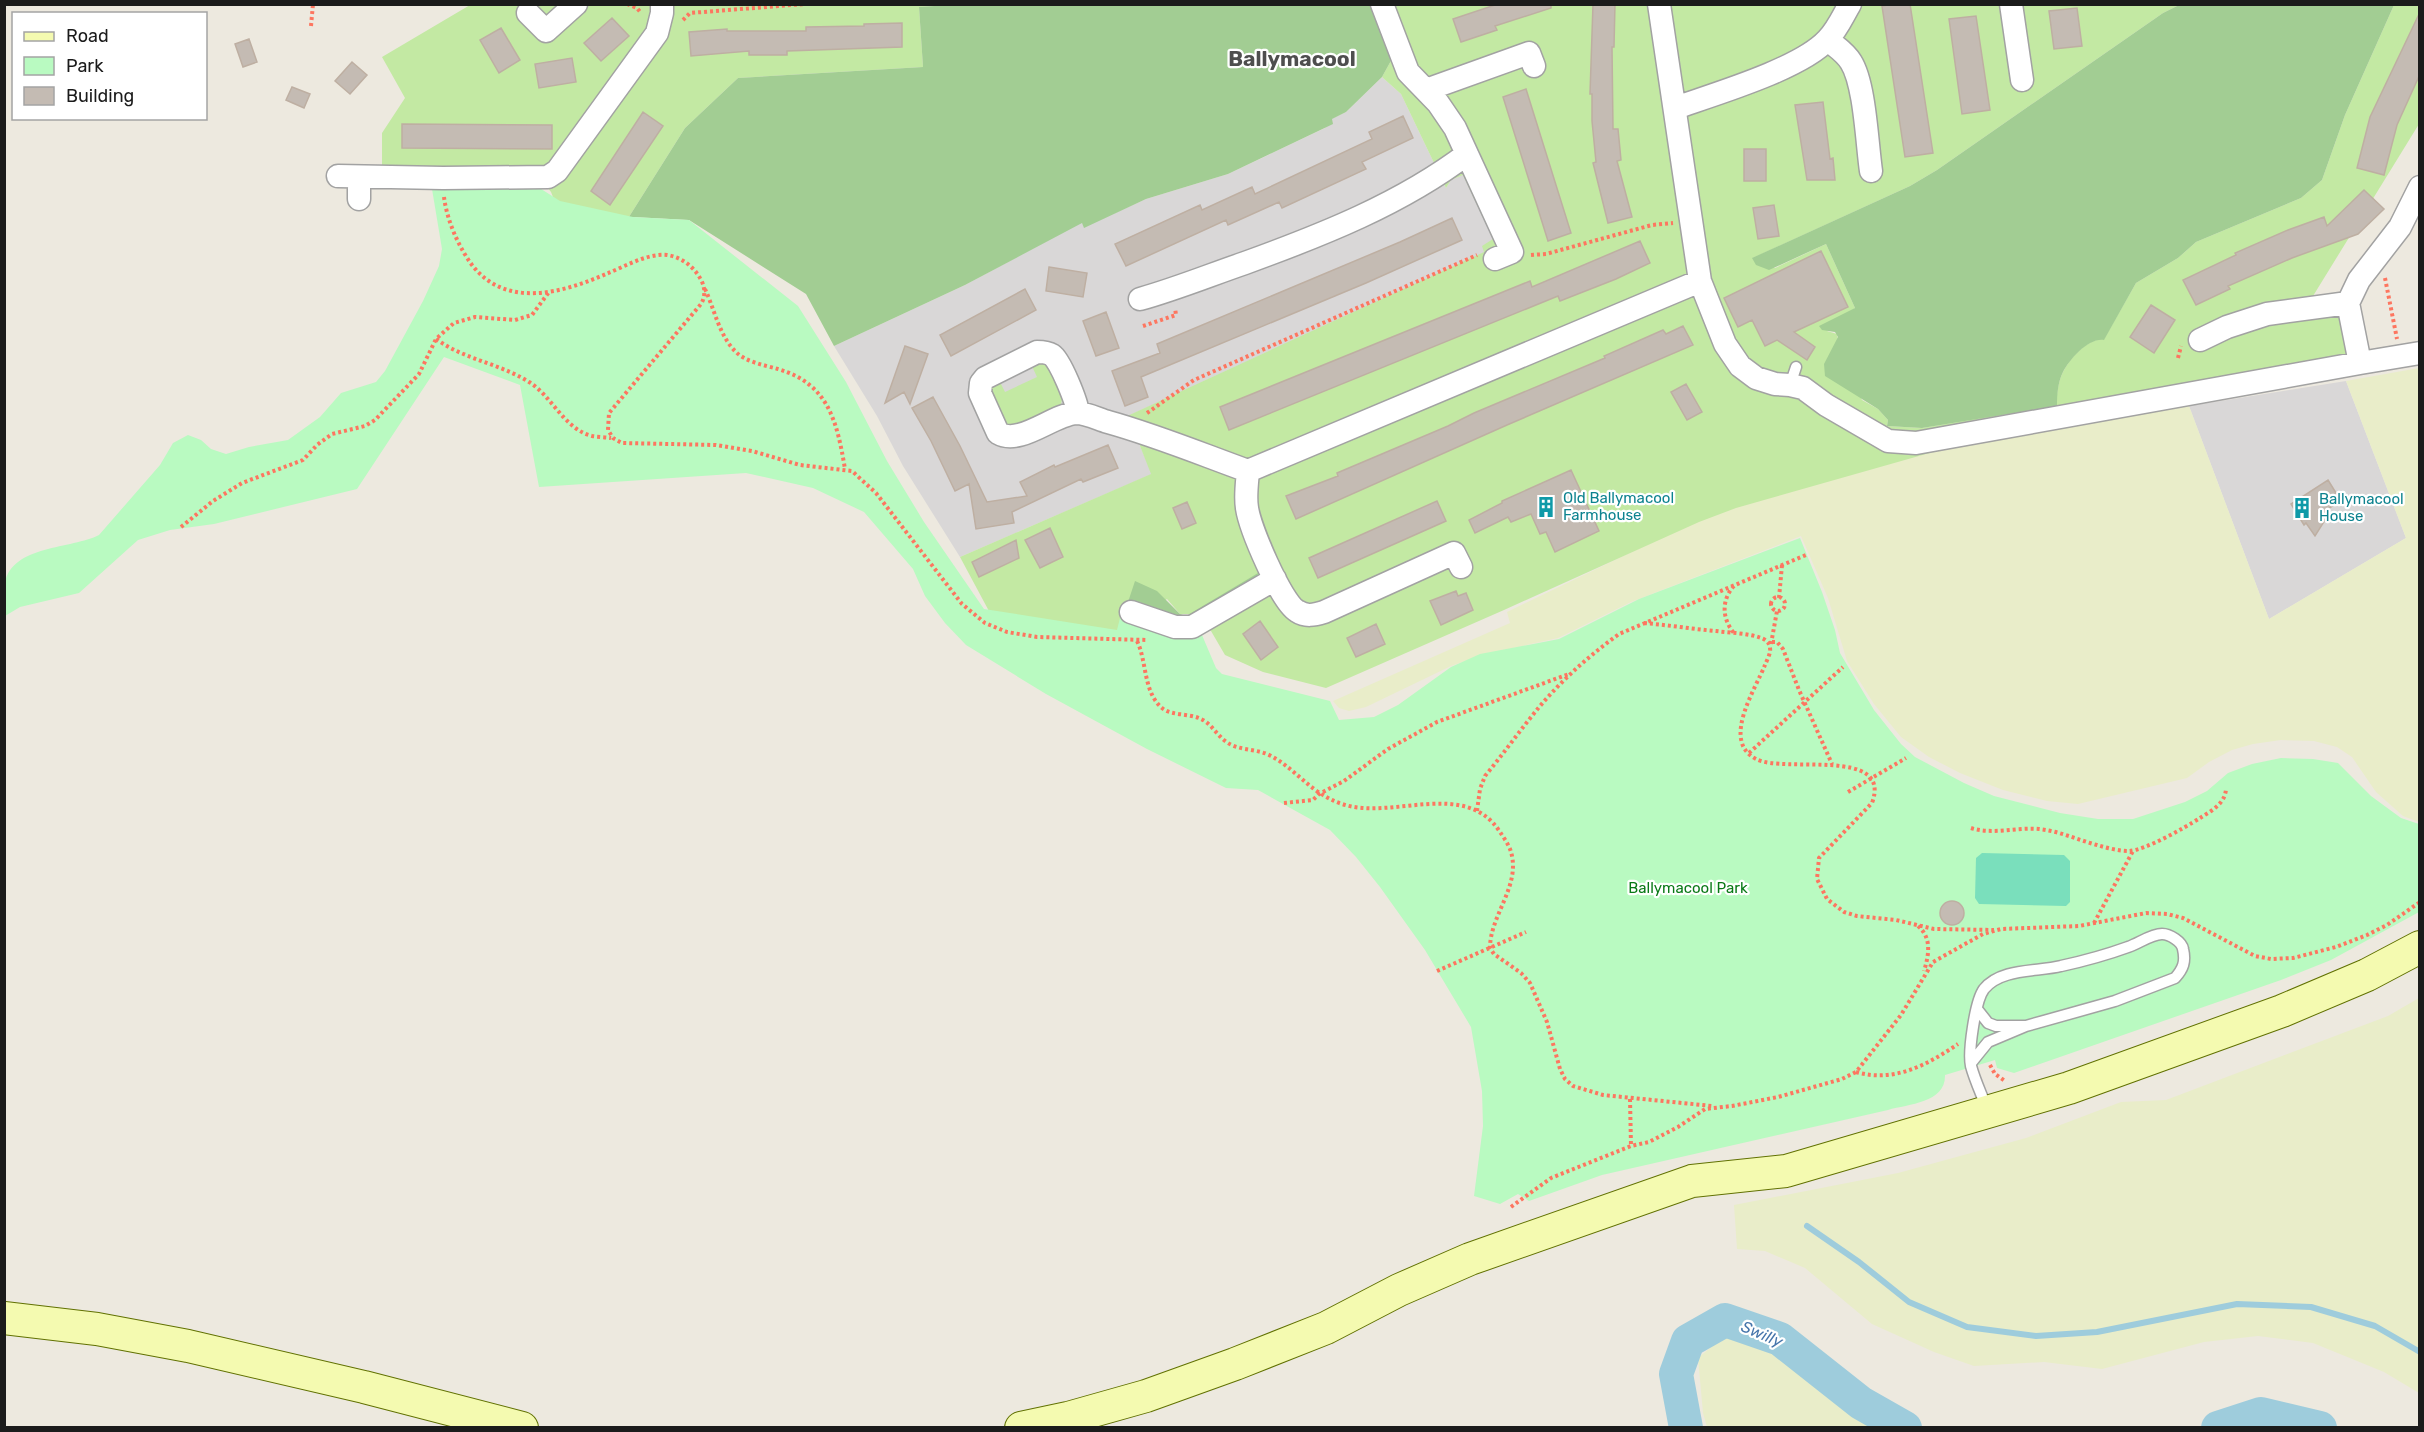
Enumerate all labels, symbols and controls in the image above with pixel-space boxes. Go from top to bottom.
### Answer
legend [12,12,207,120]
text: Road [66,25,109,47]
district label: Ballymacool [1228,46,1356,71]
text: Park [66,55,104,77]
text: Building [66,85,134,107]
place label: Old Ballymacool Farmhouse [1563,489,1674,524]
place label: Ballymacool House [2319,490,2404,525]
building icon: Old Ballymacool Farmhouse [1534,495,1558,519]
building icon: Ballymacool House [2290,496,2314,520]
park label: Ballymacool Park [1628,879,1748,897]
water label: Swilly [1738,1317,1787,1352]

